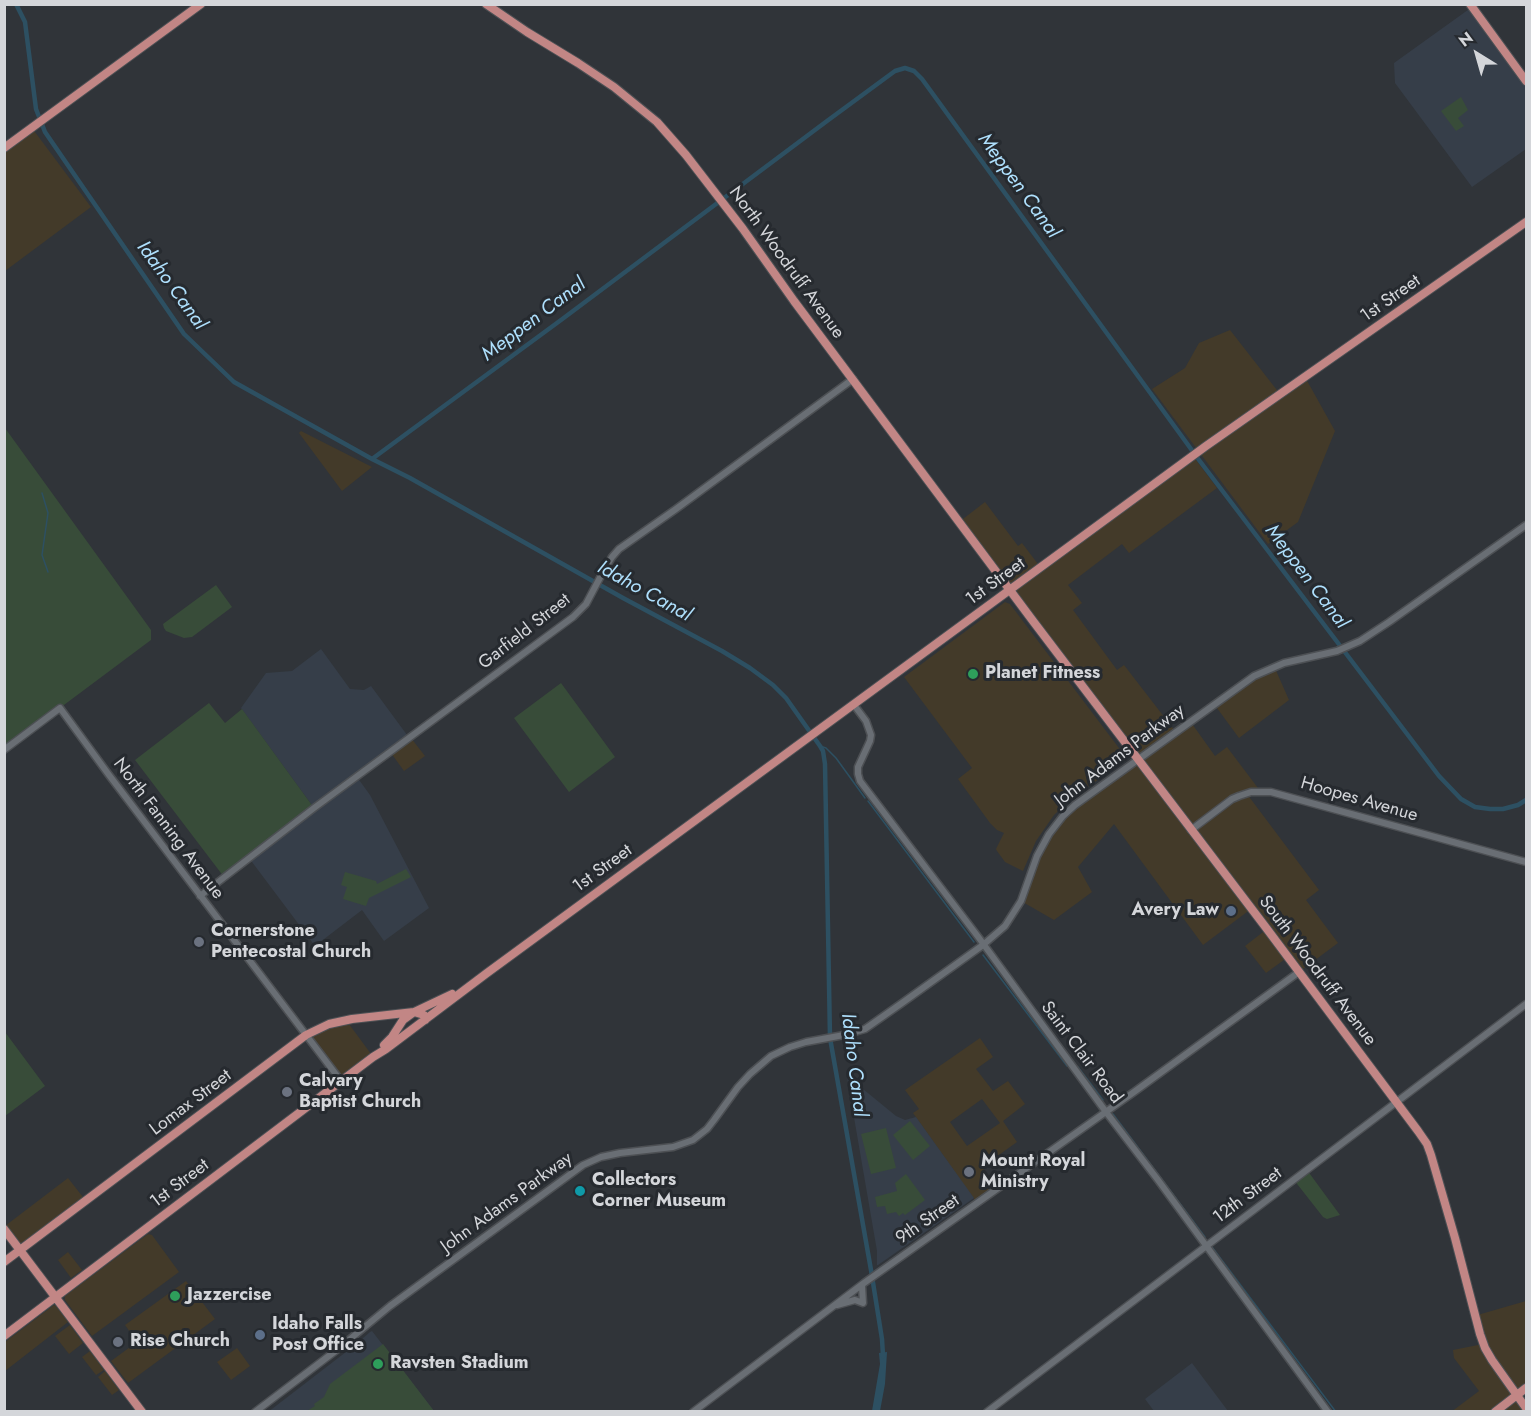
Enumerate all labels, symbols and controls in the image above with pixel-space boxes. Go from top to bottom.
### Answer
north arrow [1447,24,1507,84]
text: N [1454,26,1478,52]
water label: Meppen Canal [972,129,1064,243]
street label: North Woodruff Avenue [724,183,848,343]
water label: Idaho Canal [131,237,211,335]
street label: 1st Street [1357,271,1425,327]
water label: Meppen Canal [477,273,591,367]
water label: Meppen Canal [1259,520,1353,634]
street label: 1st Street [962,553,1030,611]
water label: Idaho Canal [593,556,695,628]
street label: Garfield Street [475,589,575,675]
place label: Planet Fitness [985,663,1100,685]
marker: Planet Fitness [966,667,980,681]
street label: John Adams Parkway [1051,700,1189,812]
street label: North Fanning Avenue [108,754,228,904]
street label: Hoopes Avenue [1298,773,1420,827]
street label: 1st Street [569,840,637,898]
street label: South Woodruff Avenue [1254,892,1380,1050]
place label: Avery Law [1132,900,1219,922]
marker: Avery Law [1224,904,1238,918]
place label: Cornerstone Pentecostal Church [211,921,371,964]
marker: Cornerstone Pentecostal Church [192,935,206,949]
street label: Saint Clair Road [1035,998,1127,1108]
water label: Idaho Canal [835,1012,871,1118]
street label: Lomax Street [146,1065,236,1141]
place label: Calvary Baptist Church [299,1071,421,1114]
marker: Calvary Baptist Church [280,1085,294,1099]
street label: John Adams Parkway [437,1148,577,1258]
place label: Mount Royal Ministry [981,1151,1085,1194]
street label: 1st Street [146,1155,214,1213]
street label: 12th Street [1209,1163,1287,1229]
marker: Mount Royal Ministry [962,1165,976,1179]
place label: Collectors Corner Museum [592,1170,726,1212]
marker: Collectors Corner Museum [573,1184,587,1198]
street label: 9th Street [892,1190,964,1250]
place label: Jazzercise [187,1285,272,1307]
marker: Jazzercise [168,1289,182,1303]
place label: Idaho Falls Post Office [272,1314,364,1356]
marker: Idaho Falls Post Office [253,1328,267,1342]
place label: Rise Church [130,1331,230,1353]
marker: Rise Church [111,1335,125,1349]
place label: Ravsten Stadium [390,1353,529,1375]
marker: Ravsten Stadium [371,1357,385,1371]

